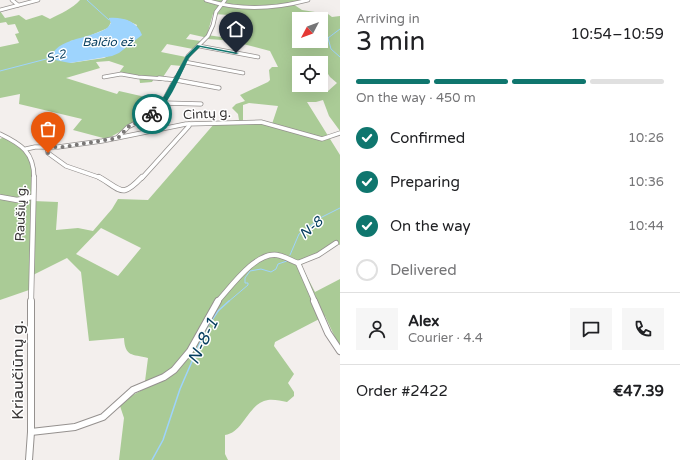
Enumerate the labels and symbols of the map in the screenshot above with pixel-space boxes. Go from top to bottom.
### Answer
pin [219,12,253,53]
north arrow [292,12,328,48]
water label: Balčio ež. [82,35,136,49]
water label: S-2 [45,46,69,65]
courier [132,94,172,134]
street label: Cintų g. [183,105,231,123]
pin [31,112,65,153]
street label: Raušių g. [12,184,30,242]
water label: N-8 [296,212,327,243]
water label: N-8-1 [183,314,223,368]
street label: Kriaučiūnų g. [8,320,28,420]

